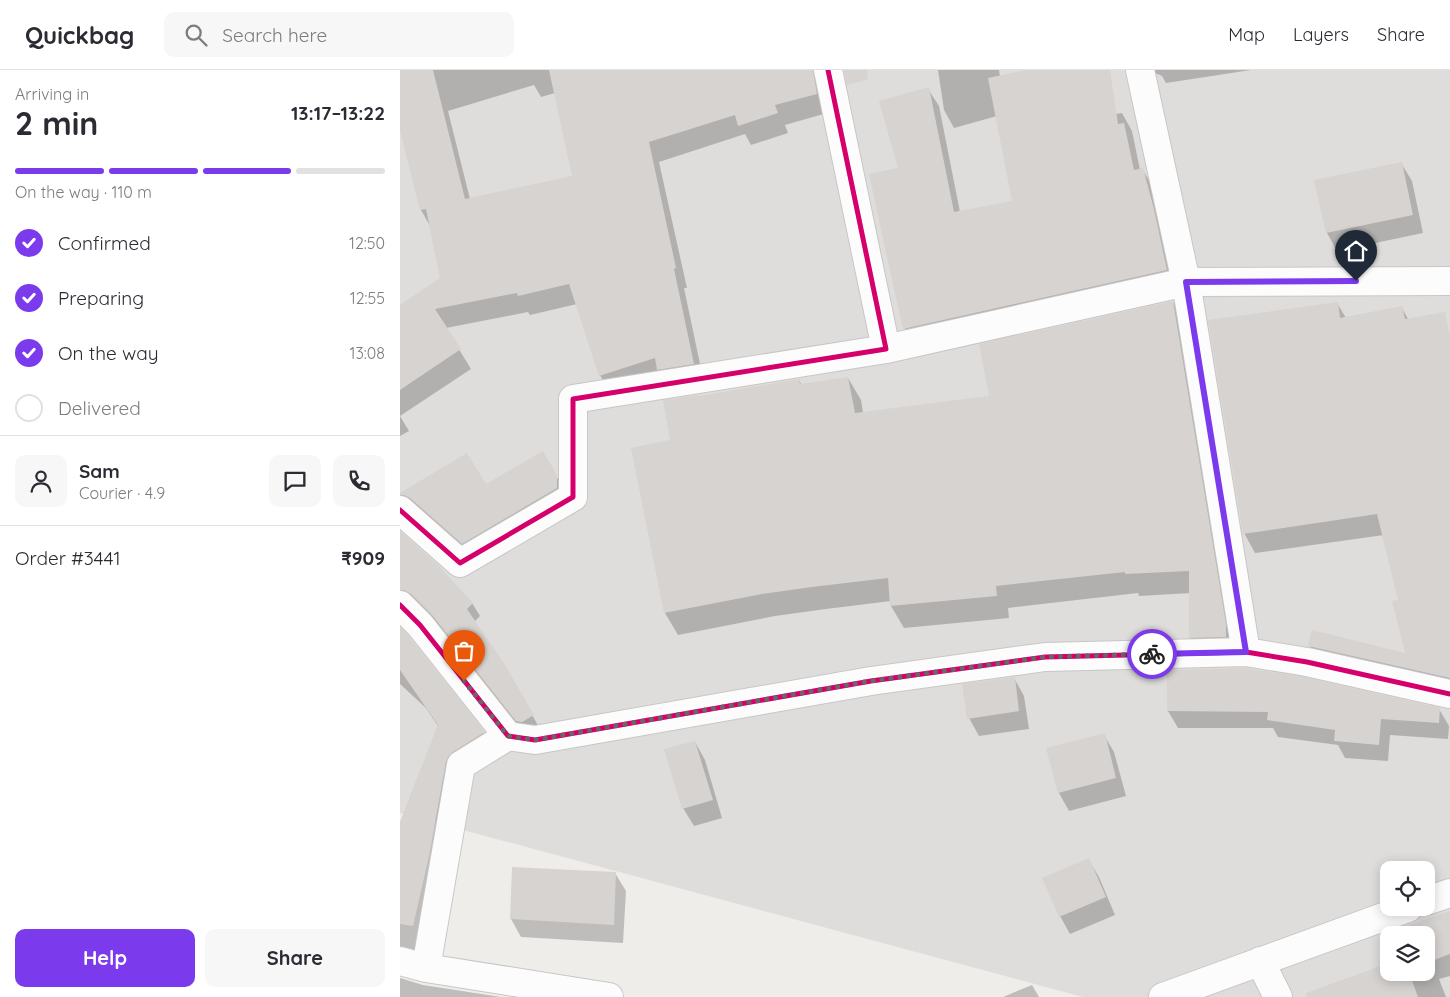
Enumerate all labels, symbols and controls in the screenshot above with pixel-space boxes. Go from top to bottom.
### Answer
search box [164,12,514,57]
text: Quickbag [25,20,134,50]
icon: search [182,21,210,49]
text: Search here [222,23,327,47]
text: Map [1228,23,1265,46]
text: Layers [1293,23,1349,46]
text: Share [1377,23,1425,46]
text: Arriving in [15,84,89,104]
text: 13:17–13:22 [291,101,385,125]
text: 2 min [15,103,98,143]
text: On the way · 110 m [15,182,152,202]
icon: check [15,229,43,257]
pin [1335,230,1377,281]
text: Confirmed [58,231,151,255]
text: 12:50 [349,233,385,253]
icon: home [1342,237,1370,265]
icon: check [15,284,43,312]
text: Preparing [58,286,144,310]
text: 12:55 [350,288,385,308]
icon: check [15,339,43,367]
text: On the way [58,341,159,365]
text: 13:08 [350,343,385,363]
text: Delivered [58,396,141,420]
button: person [15,455,67,507]
button: chat [269,455,321,507]
button: phone [333,455,385,507]
text: Sam [79,459,120,483]
text: Courier · 4.9 [79,483,165,503]
text: Order #3441 [15,546,121,570]
text: ₹909 [341,546,385,570]
courier [1127,629,1177,679]
pin [443,630,485,681]
icon: bag [450,637,478,665]
icon: bike [1138,640,1166,668]
map controls [1380,861,1435,981]
button: locate [1380,861,1435,916]
button: layers [1380,926,1435,981]
button: Help [15,929,195,987]
button: Share [205,929,385,987]

